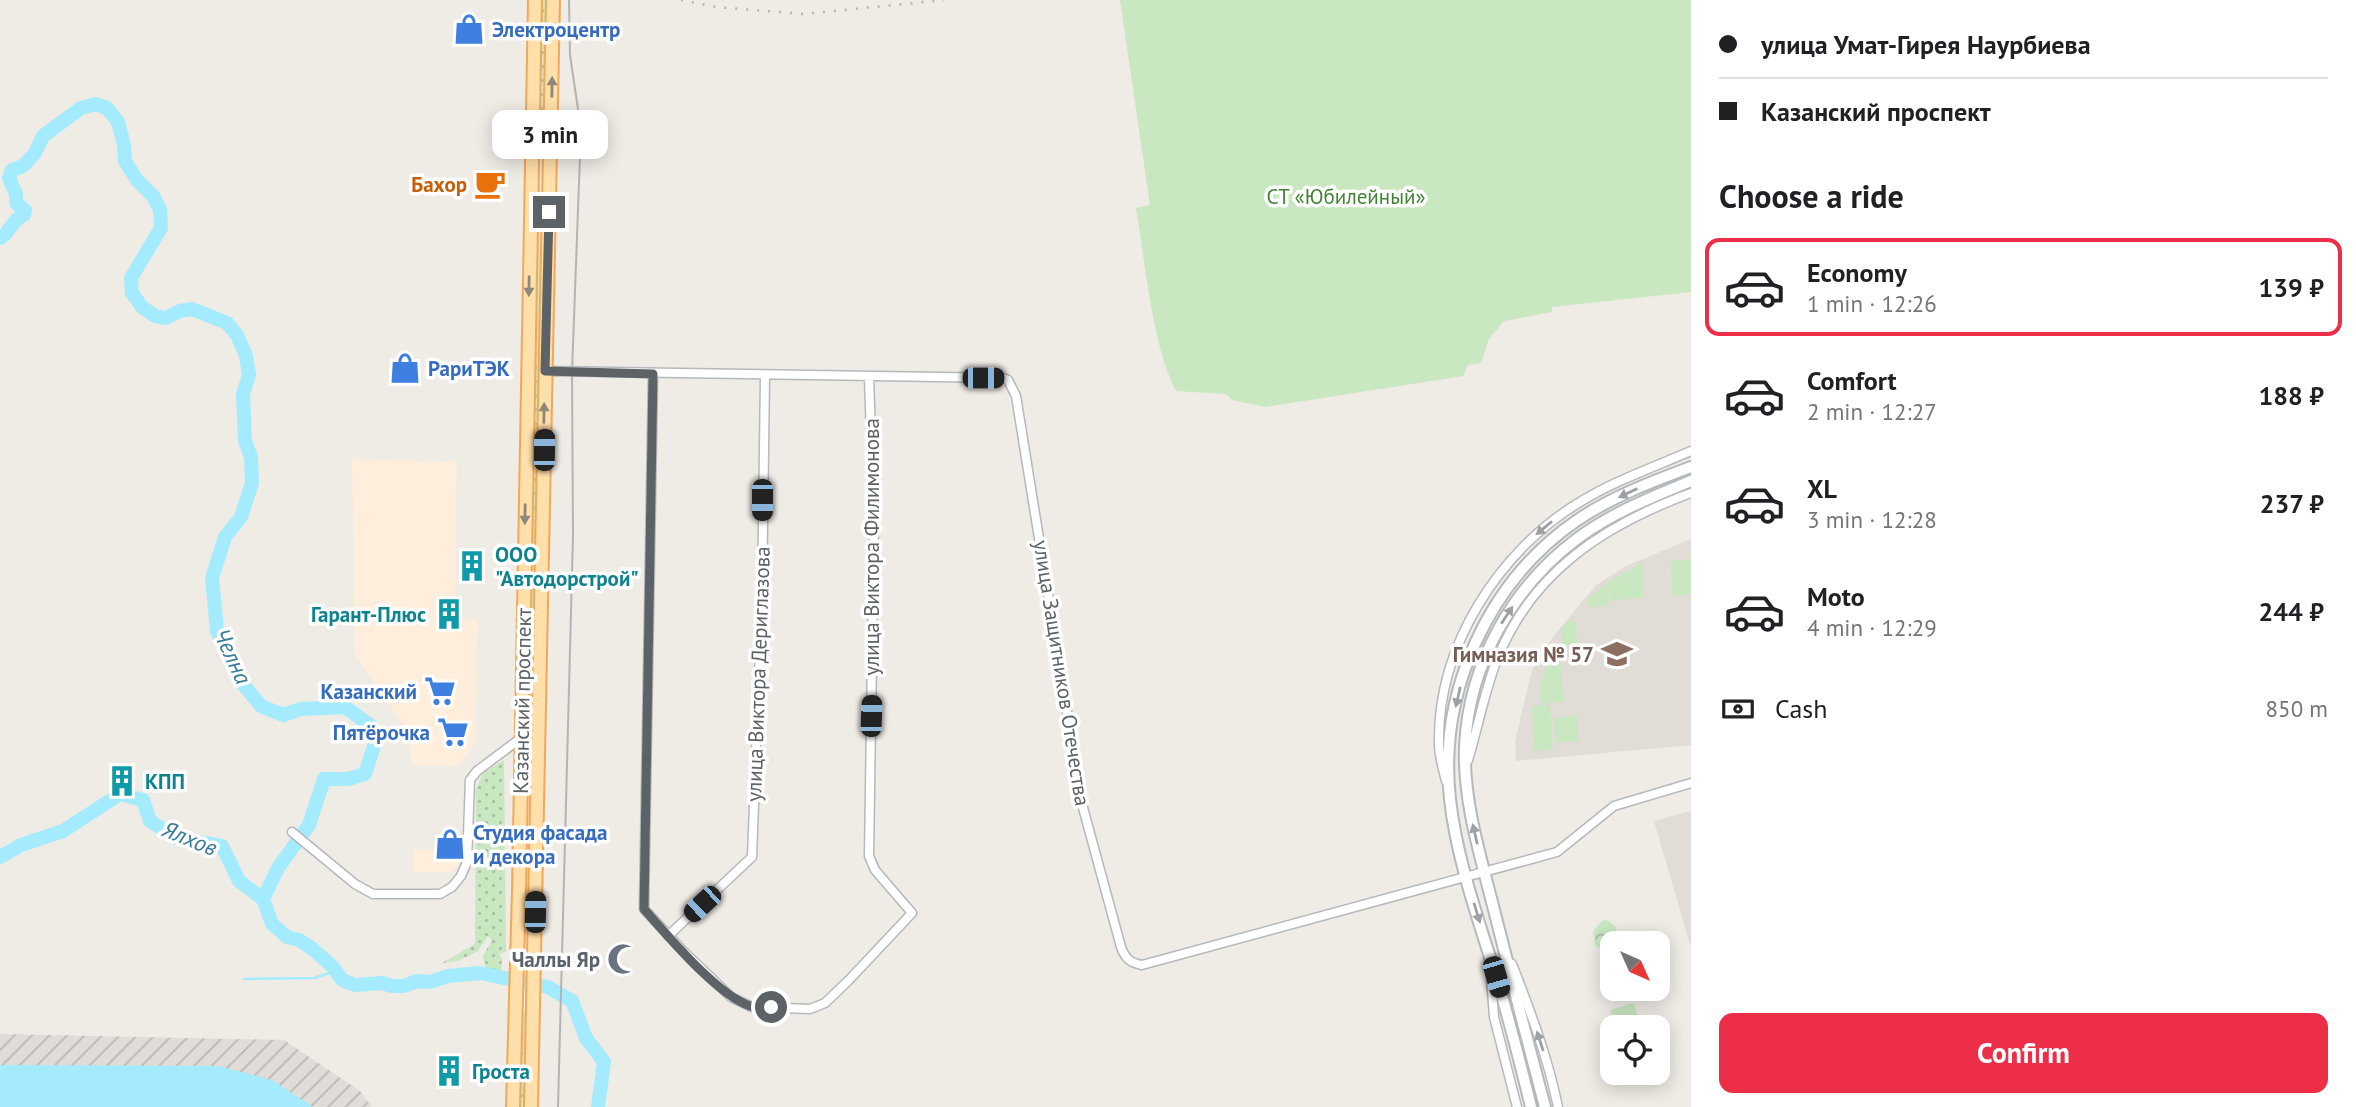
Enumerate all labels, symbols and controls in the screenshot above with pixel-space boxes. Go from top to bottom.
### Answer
shop icon: Электроцентр [452,12,486,46]
place label: Электроцентр [492,16,620,43]
text: улица Умат-Гирея Наурбиева [1761,28,2091,61]
one-way arrow [546,76,558,98]
text: Казанский проспект [1761,95,1991,128]
callout: 3 min [491,110,607,160]
text: 3 min [522,120,578,149]
cafe icon: Бахор [473,167,507,201]
place label: Бахор [411,171,467,198]
text: Choose a ride [1719,175,1904,217]
park label: СТ «Юбилейный» [1266,183,1426,210]
route end [533,196,565,228]
icon: car [1723,256,1786,319]
text: Economy [1807,256,1907,289]
text: 139 ₽ [2258,271,2324,304]
one-way arrow [523,275,535,297]
text: 1 min · 12:26 [1807,289,1937,318]
shop icon: РариТЭК [388,351,422,385]
place label: РариТЭК [428,355,510,382]
icon: car [1723,364,1786,427]
text: Comfort [1807,364,1897,397]
car [963,368,1005,389]
text: 188 ₽ [2258,379,2324,412]
text: 2 min · 12:27 [1807,397,1937,426]
one-way arrow [538,401,550,423]
street label: улица Виктора Филимонова [858,418,885,676]
car [534,429,555,471]
icon: car [1723,472,1786,535]
text: XL [1807,472,1837,505]
car [752,479,773,521]
one-way arrow [1618,487,1638,499]
text: 237 ₽ [2260,487,2324,520]
one-way arrow [519,503,530,525]
text: 3 min · 12:28 [1807,505,1937,534]
one-way arrow [1535,520,1553,535]
street label: улица Защитников Отечества [1028,538,1096,808]
place label: ООО "Автодорстрой" [495,541,639,592]
street label: улица Виктора Дериглазова [740,546,776,802]
building icon: ООО "Автодорстрой" [455,549,489,583]
icon: car [1723,580,1786,643]
text: Moto [1807,580,1865,613]
text: 244 ₽ [2258,595,2324,628]
building icon: Гарант-Плюс [432,597,466,631]
place label: Гарант-Плюс [311,601,426,628]
one-way arrow [1500,606,1513,625]
street label: Казанский проспект [507,607,537,794]
text: 4 min · 12:29 [1807,613,1937,642]
water label: Челна [208,624,258,688]
school or university icon: Гимназия № 57 [1600,637,1634,671]
place label: Гимназия № 57 [1453,641,1594,668]
supermarket icon: Казанский [423,674,457,708]
place label: Казанский [321,678,417,705]
one-way arrow [1452,686,1463,708]
icon: cash [1719,690,1757,728]
text: Cash [1775,692,1827,725]
text: 850 m [2266,694,2328,723]
car [860,695,883,737]
supermarket icon: Пятёрочка [436,715,470,749]
place label: Пятёрочка [333,719,430,746]
building icon: КПП [105,764,139,798]
place label: КПП [145,768,185,795]
water label: Ялхов [158,814,222,862]
place label: Студия фасада и декора [473,819,607,870]
one-way arrow [1469,823,1480,845]
shop icon: Студия фасада и декора [433,827,467,861]
car [680,882,725,926]
car [525,891,546,933]
one-way arrow [1472,903,1482,924]
north arrow [1600,931,1670,1001]
map controls [1600,931,1670,1085]
mosque icon: Чаллы Яр [606,942,640,976]
place label: Чаллы Яр [512,946,600,973]
car [1481,954,1512,1000]
route start [755,991,787,1023]
button: Confirm [1719,1013,2328,1093]
button: locate [1600,1015,1670,1085]
one-way arrow [1534,1031,1545,1052]
building icon: Гроста [432,1054,466,1088]
place label: Гроста [472,1058,530,1085]

